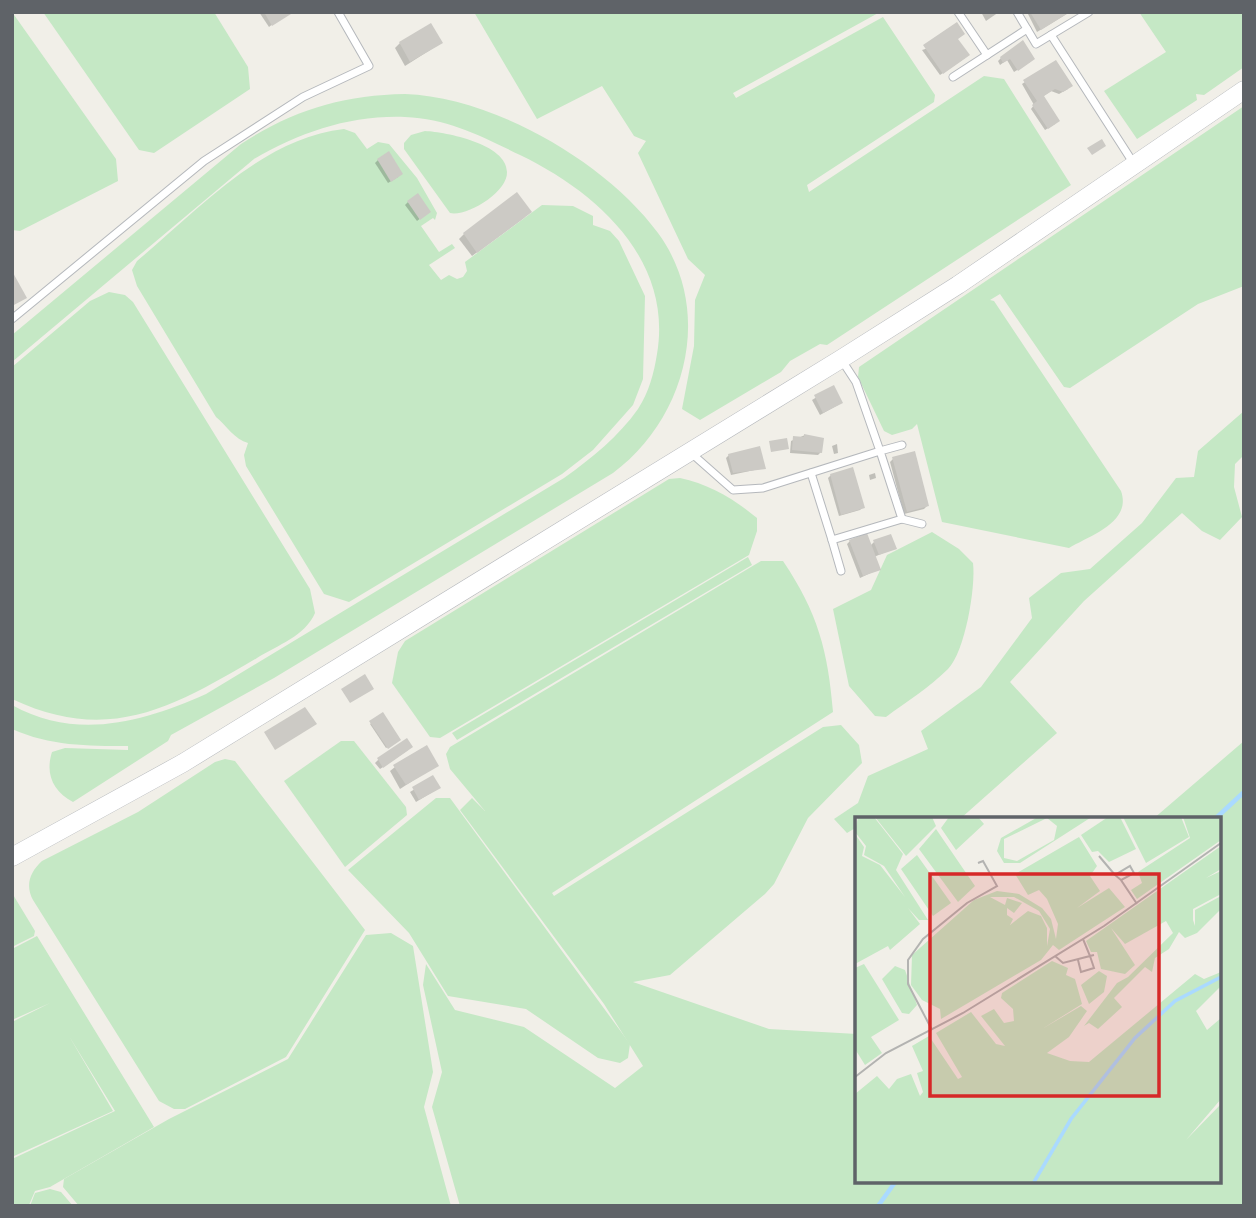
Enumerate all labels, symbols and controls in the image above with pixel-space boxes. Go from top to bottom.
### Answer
inset map [855,817,1221,1183]

